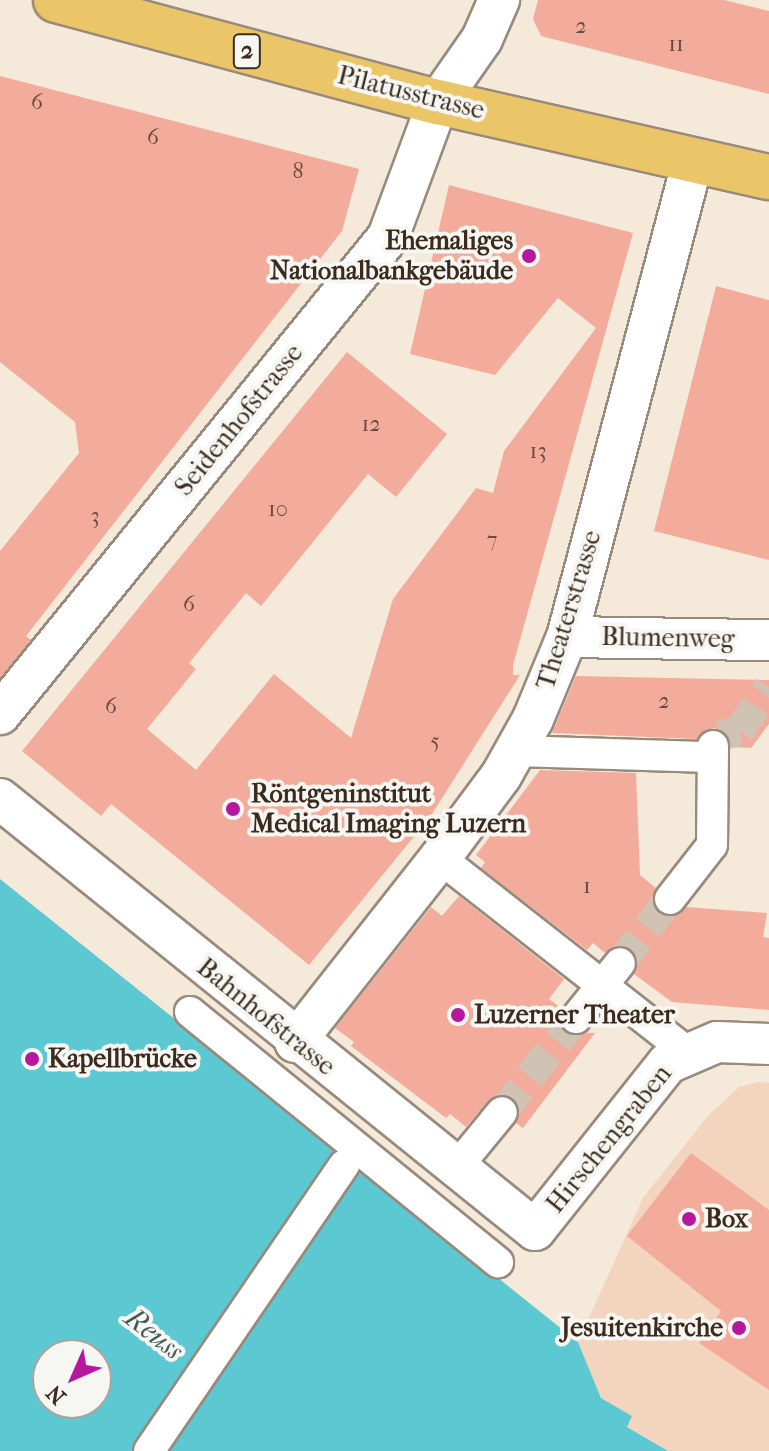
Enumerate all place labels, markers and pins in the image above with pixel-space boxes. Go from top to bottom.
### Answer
place label: Ehemaliges Nationalbankgebäude [270,225,513,286]
marker: Ehemaliges Nationalbankgebäude [520,247,538,265]
place label: Röntgeninstitut Medical Imaging Luzern [251,778,526,840]
marker: Röntgeninstitut Medical Imaging Luzern [222,798,244,820]
place label: Luzerner Theater [474,999,675,1031]
marker: Luzerner Theater [449,1006,467,1024]
place label: Kapellbrücke [48,1043,197,1075]
marker: Kapellbrücke [23,1050,41,1068]
place label: Box [705,1203,748,1235]
marker: Box [680,1210,698,1228]
place label: Jesuitenkirche [561,1312,723,1344]
marker: Jesuitenkirche [730,1319,748,1337]

